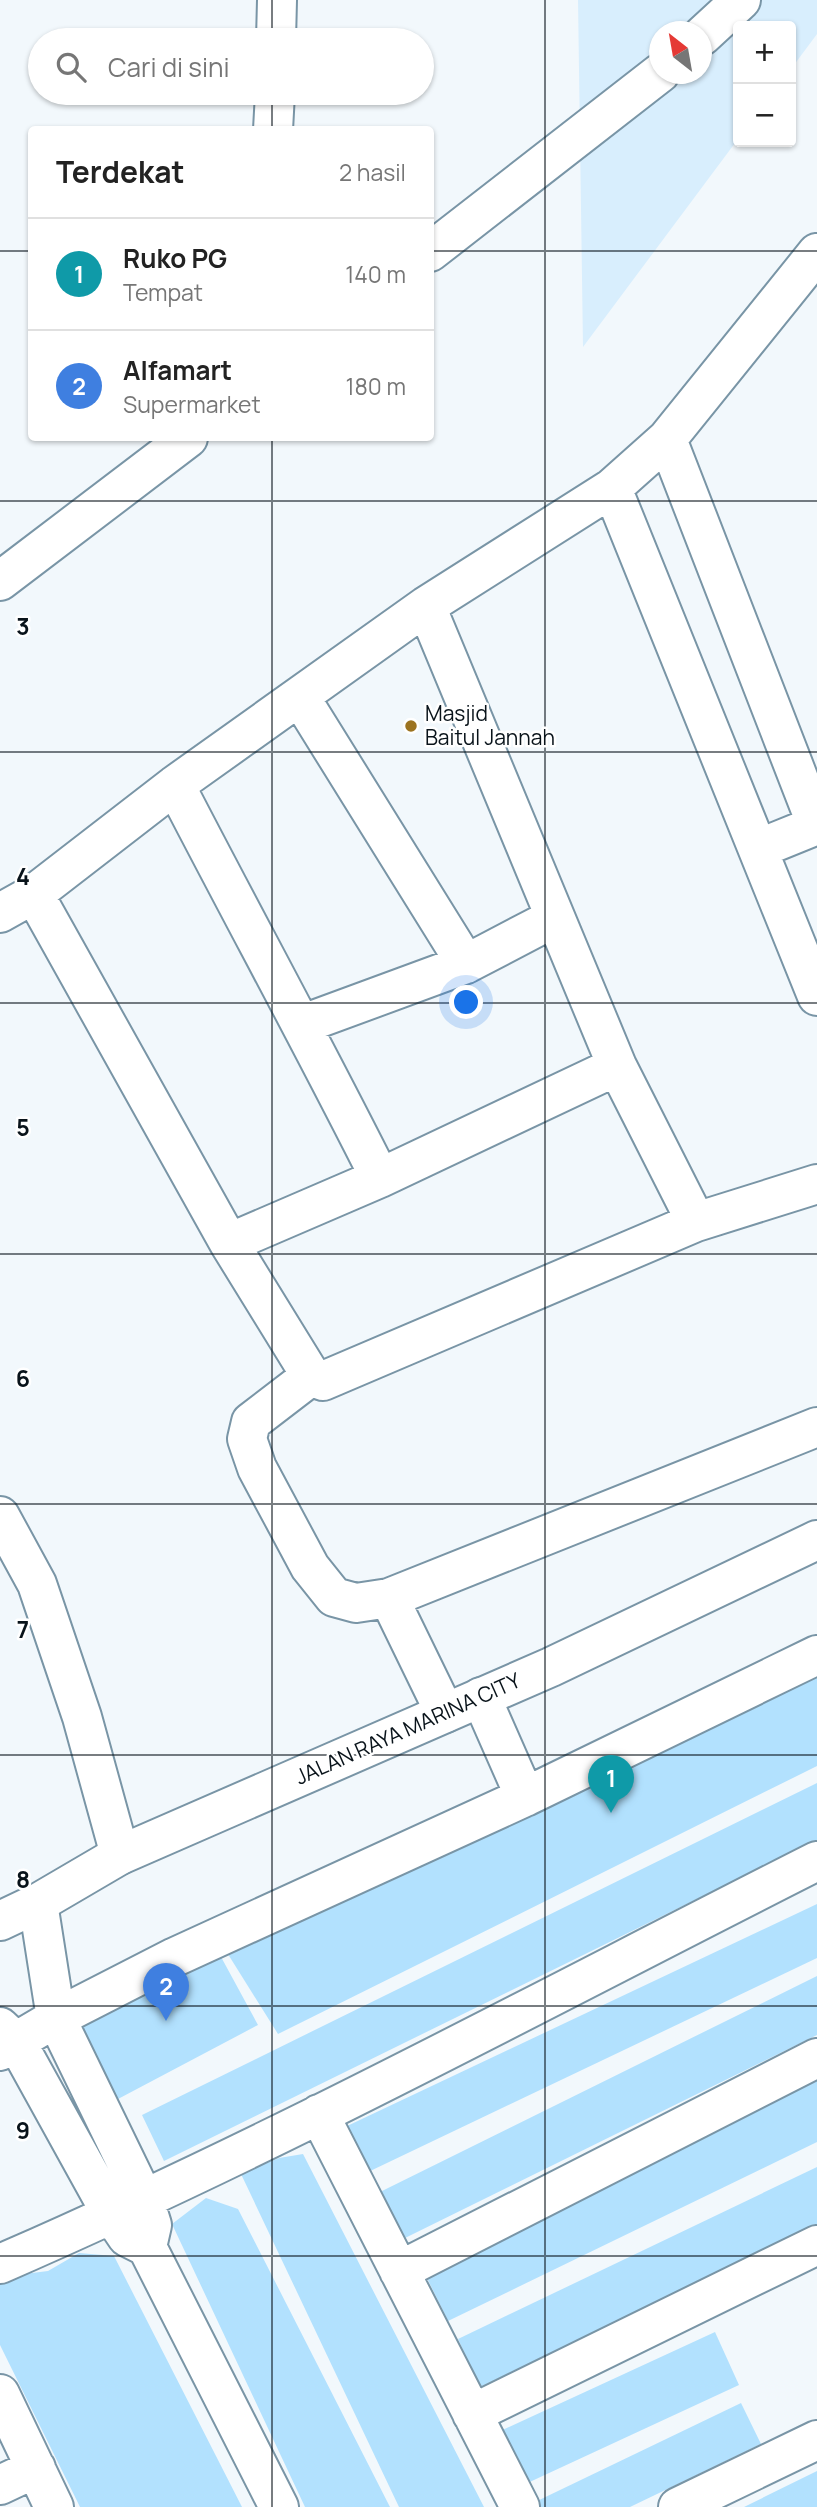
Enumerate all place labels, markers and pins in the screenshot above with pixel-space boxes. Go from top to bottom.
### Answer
place label: Masjid Baitul Jannah [425,699,555,751]
marker: Masjid Baitul Jannah [403,718,419,734]
pin: 1 [588,1755,634,1813]
pin: 2 [143,1963,189,2021]

